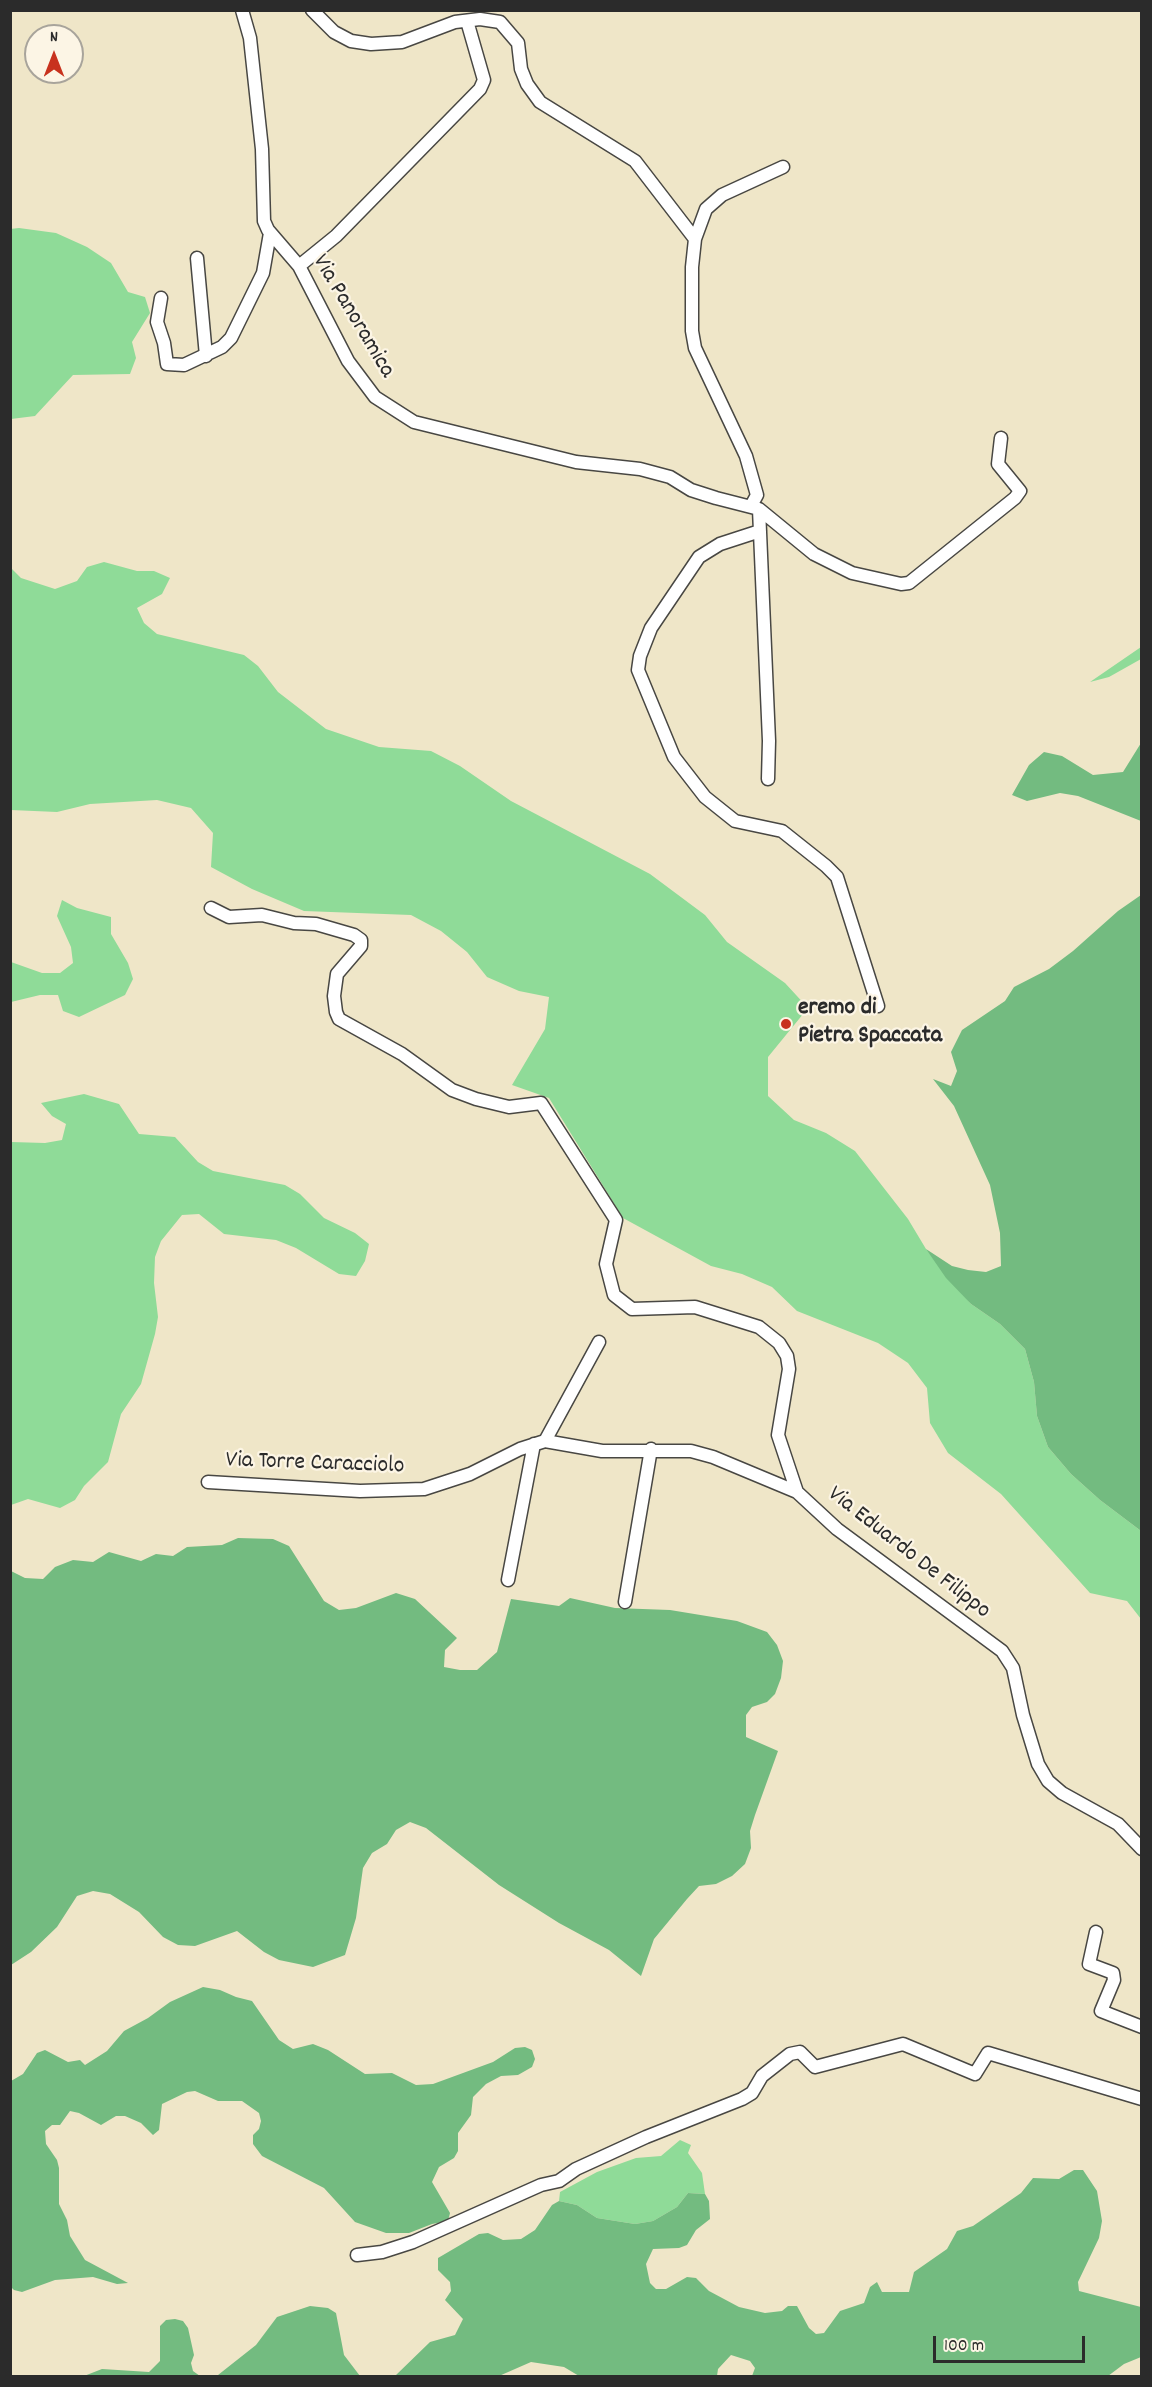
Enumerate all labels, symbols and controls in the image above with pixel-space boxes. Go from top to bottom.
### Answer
north arrow [24,24,84,84]
text: N [50,26,58,49]
street label: Via Panoramica [304,250,400,384]
place label: eremo di Pietra Spaccata [798,996,942,1052]
marker: eremo di Pietra Spaccata [779,1017,793,1031]
street label: Via Torre Caracciolo [225,1447,405,1483]
street label: Via Eduardo De Filippo [821,1481,995,1627]
scale bar [936,2324,1088,2362]
text: 100 m [944,2334,984,2359]

